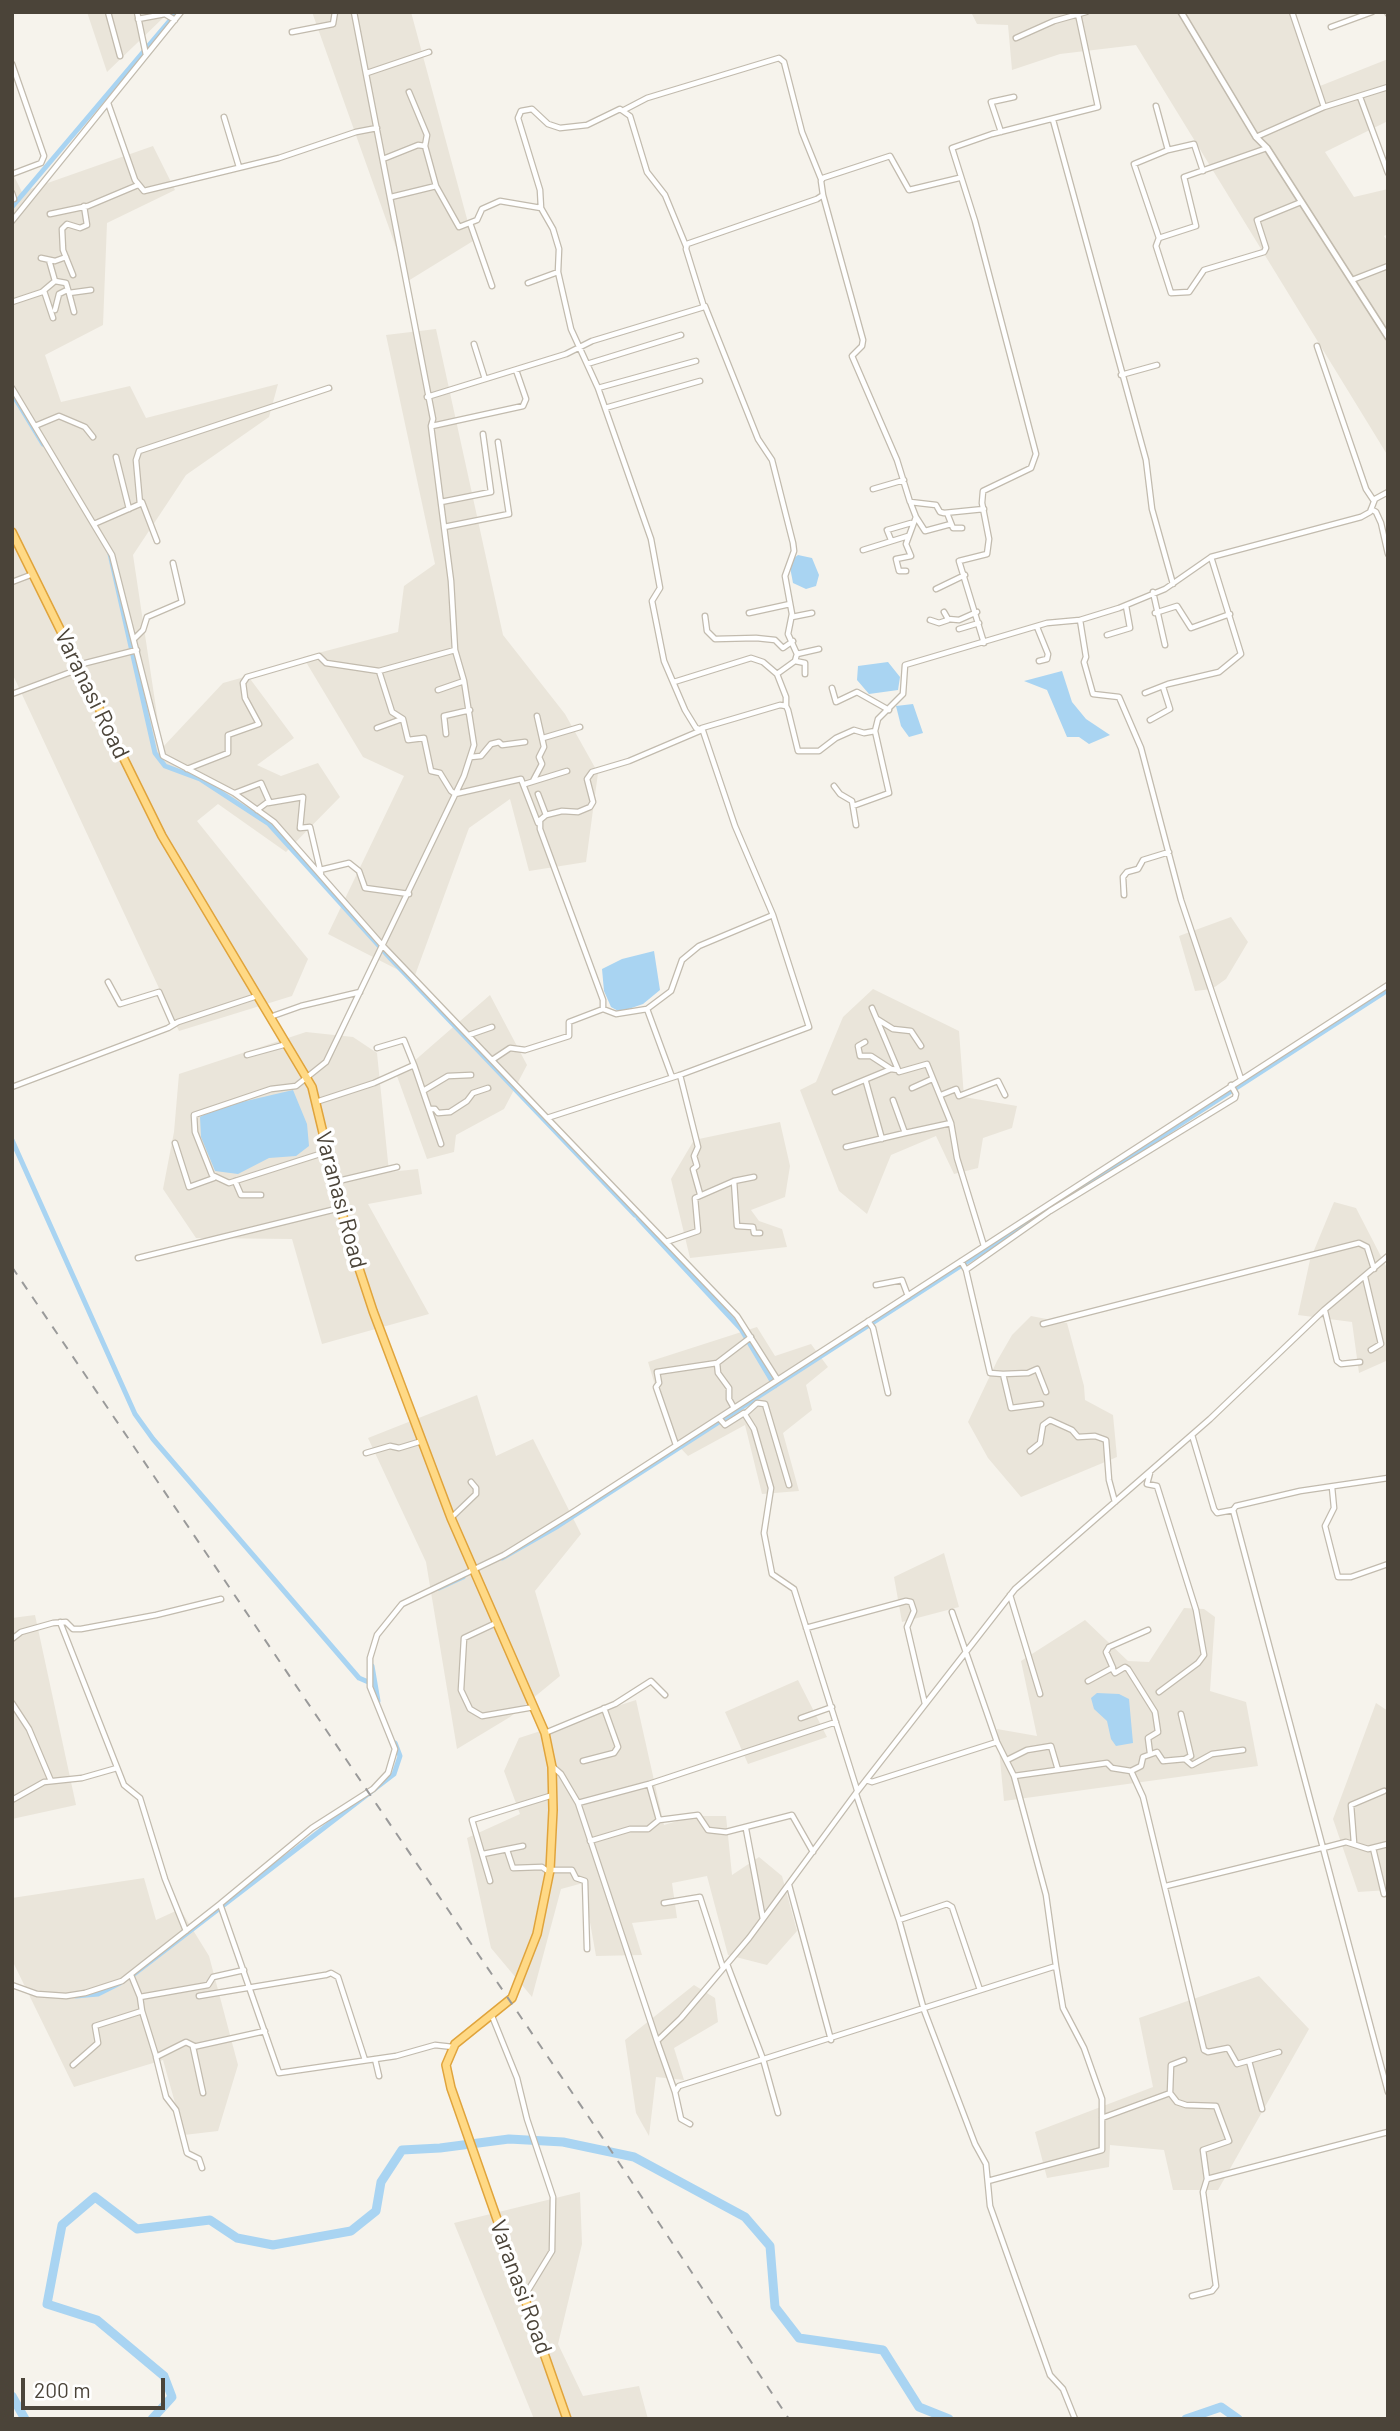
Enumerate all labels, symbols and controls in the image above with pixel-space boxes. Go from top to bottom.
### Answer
street label: Varanasi Road [49,625,135,763]
street label: Varanasi Road [309,1128,373,1272]
street label: Varanasi Road [484,2216,558,2358]
scale bar [24,2364,168,2408]
text: 200 m [34,2377,91,2402]

